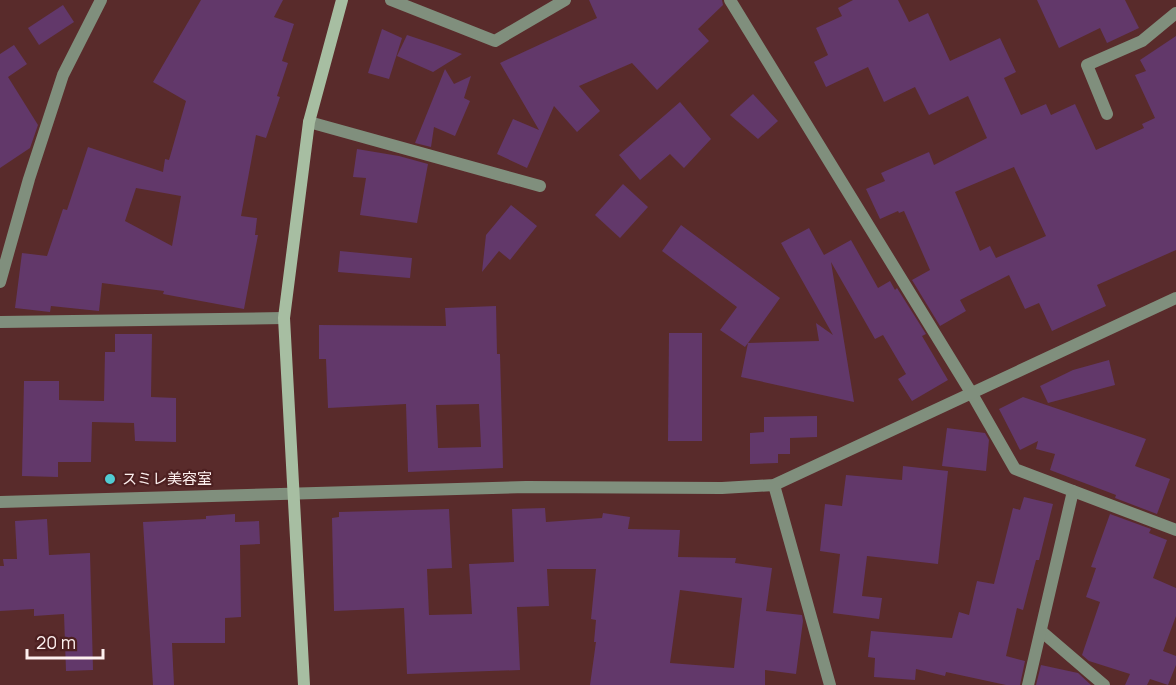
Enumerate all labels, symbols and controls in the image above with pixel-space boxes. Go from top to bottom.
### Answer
place label: スミレ美容室 [122,468,212,489]
marker: スミレ美容室 [103,472,117,486]
scale bar [27,622,104,660]
text: 20 m [36,630,76,654]

